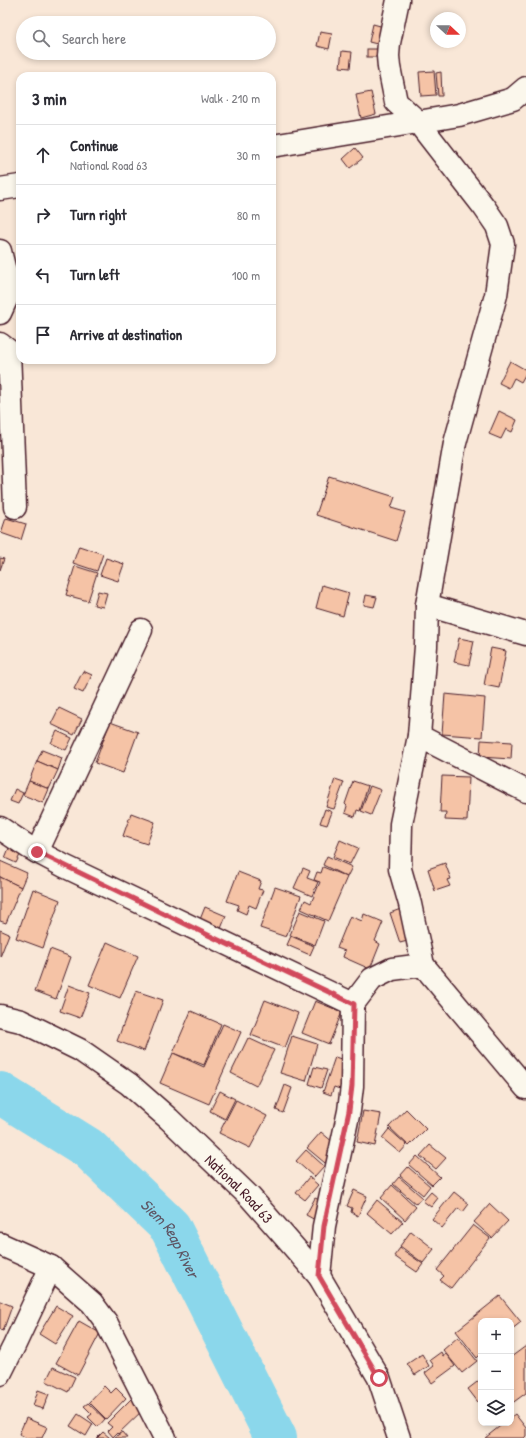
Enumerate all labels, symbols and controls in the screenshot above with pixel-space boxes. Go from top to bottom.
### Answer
north arrow [430,12,466,48]
search box [16,16,276,60]
icon: search [30,27,52,49]
text: Search here [62,28,126,49]
text: 3 min [32,87,67,110]
text: Walk · 210 m [201,89,260,107]
text: Continue [70,135,118,156]
icon: ahead [32,144,54,166]
text: 30 m [237,146,260,164]
text: National Road 63 [70,156,147,174]
icon: right [32,204,54,226]
text: Turn right [70,204,126,225]
text: 80 m [237,206,260,224]
icon: left [32,264,54,286]
text: Turn left [70,264,120,285]
text: 100 m [232,266,260,284]
icon: arrive [32,324,54,346]
text: Arrive at destination [70,324,182,345]
route end [28,843,46,861]
street label: National Road 63 [201,1149,279,1228]
water label: Siem Reap River [136,1194,206,1283]
map controls [478,1318,514,1426]
button: + [478,1318,514,1354]
button: − [478,1354,514,1390]
route start [370,1369,388,1387]
button: layers [478,1390,514,1426]

